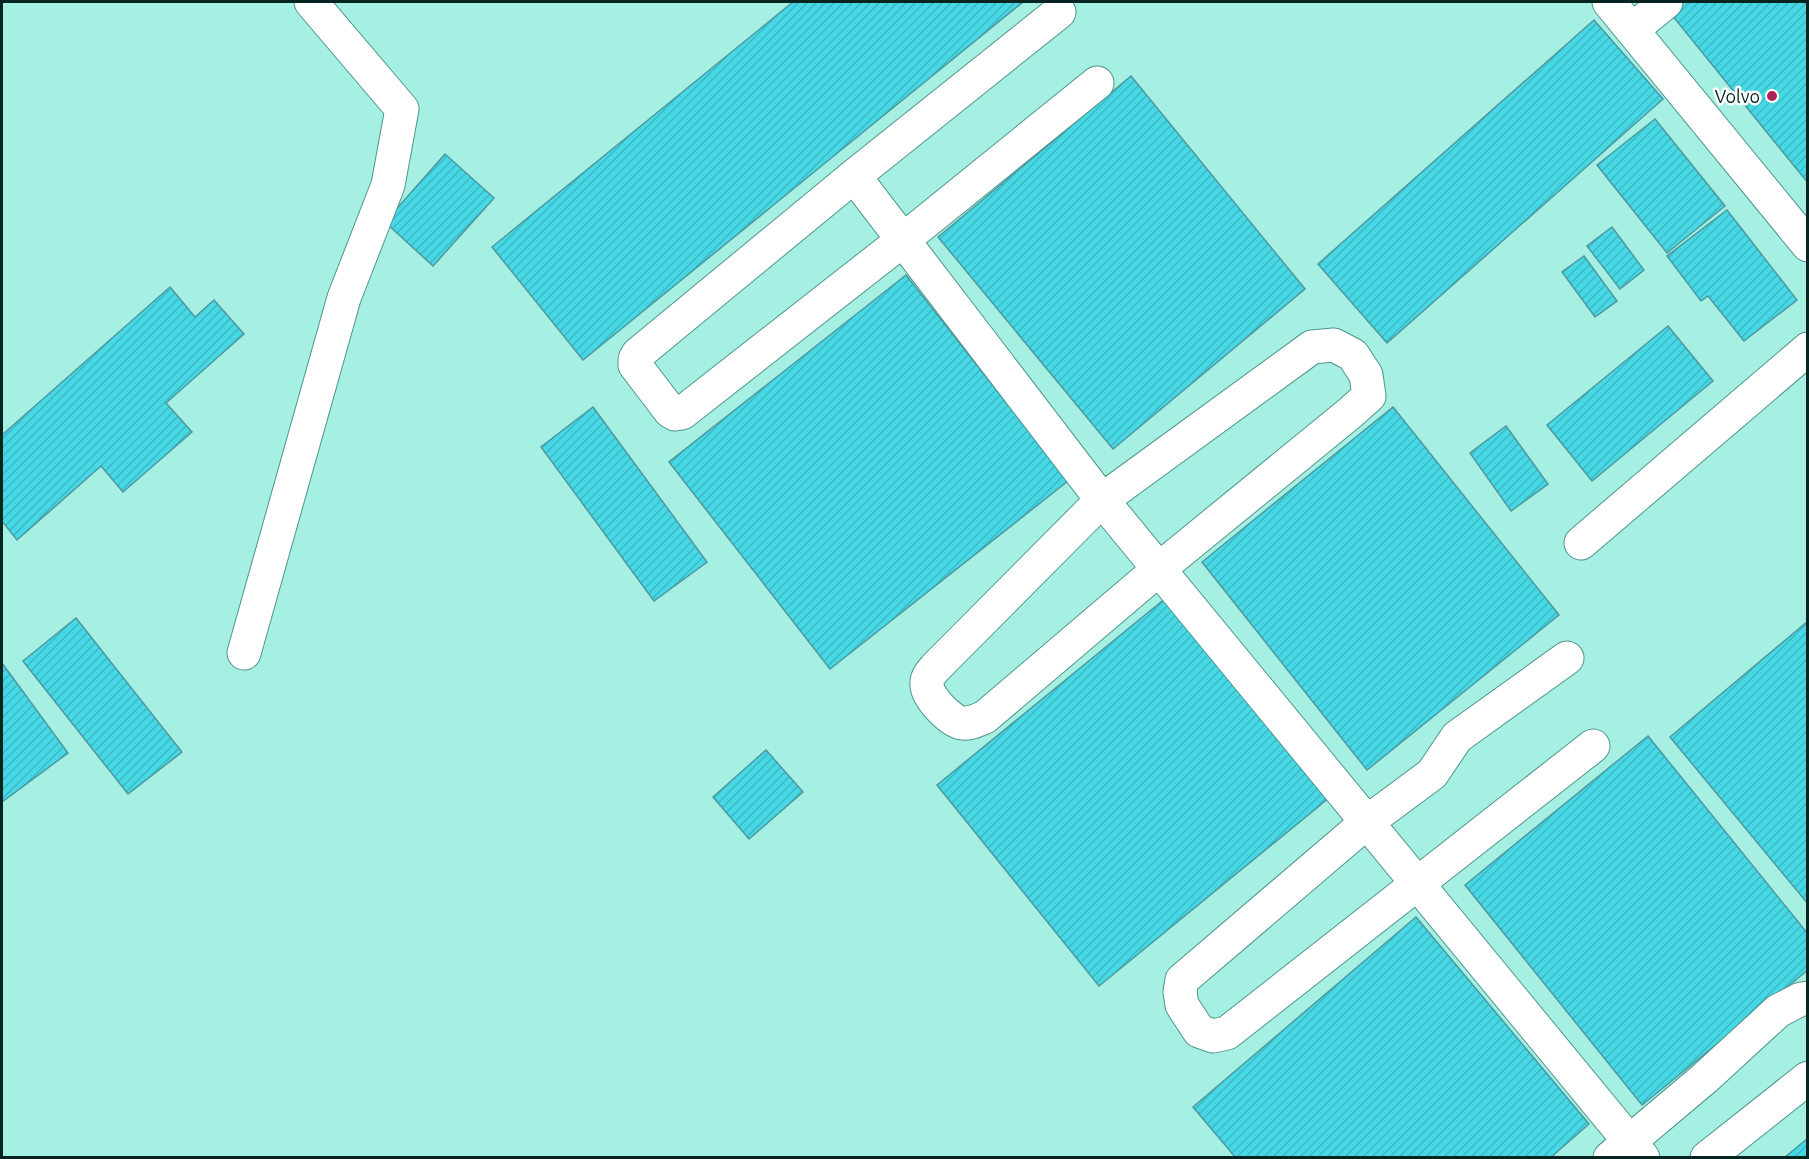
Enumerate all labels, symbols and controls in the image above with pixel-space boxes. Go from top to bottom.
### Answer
place label: Volvo [1715,86,1760,106]
marker: Volvo [1765,89,1779,103]

